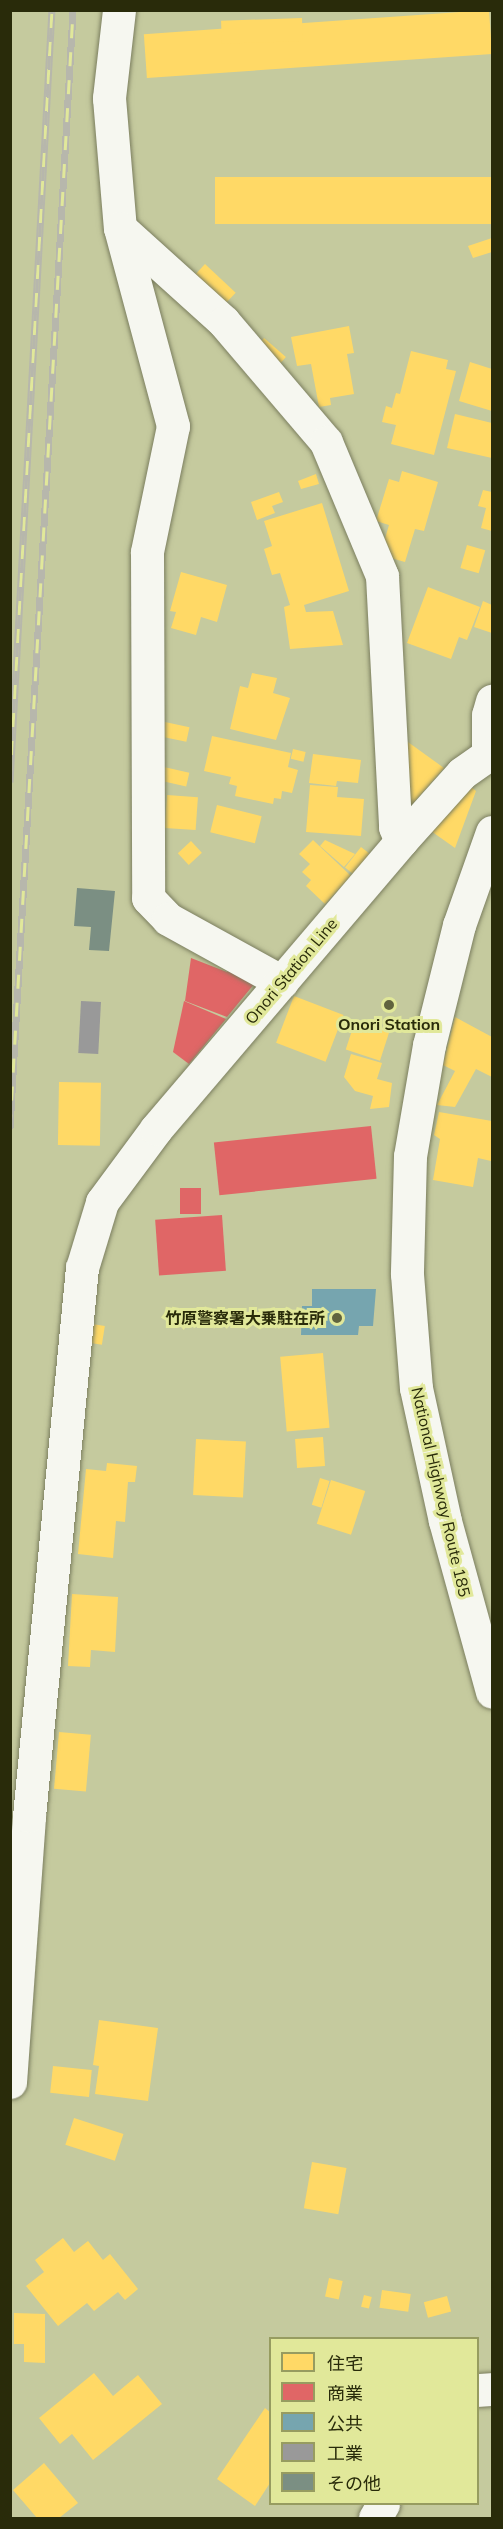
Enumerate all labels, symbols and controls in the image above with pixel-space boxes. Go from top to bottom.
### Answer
street label: Onori Station Line [241,914,341,1028]
marker: Onori Station [382,998,396,1012]
place label: Onori Station [338,1014,440,1034]
place label: 竹原警察署大乗駐在所 [165,1308,325,1328]
marker: 竹原警察署大乗駐在所 [330,1311,344,1325]
street label: National Highway Route 185 [408,1385,474,1599]
legend [269,2337,479,2505]
text: 住宅 [327,2352,363,2375]
text: 商業 [327,2382,363,2405]
text: 公共 [327,2412,363,2435]
text: 工業 [327,2442,363,2465]
text: その他 [327,2472,381,2495]

